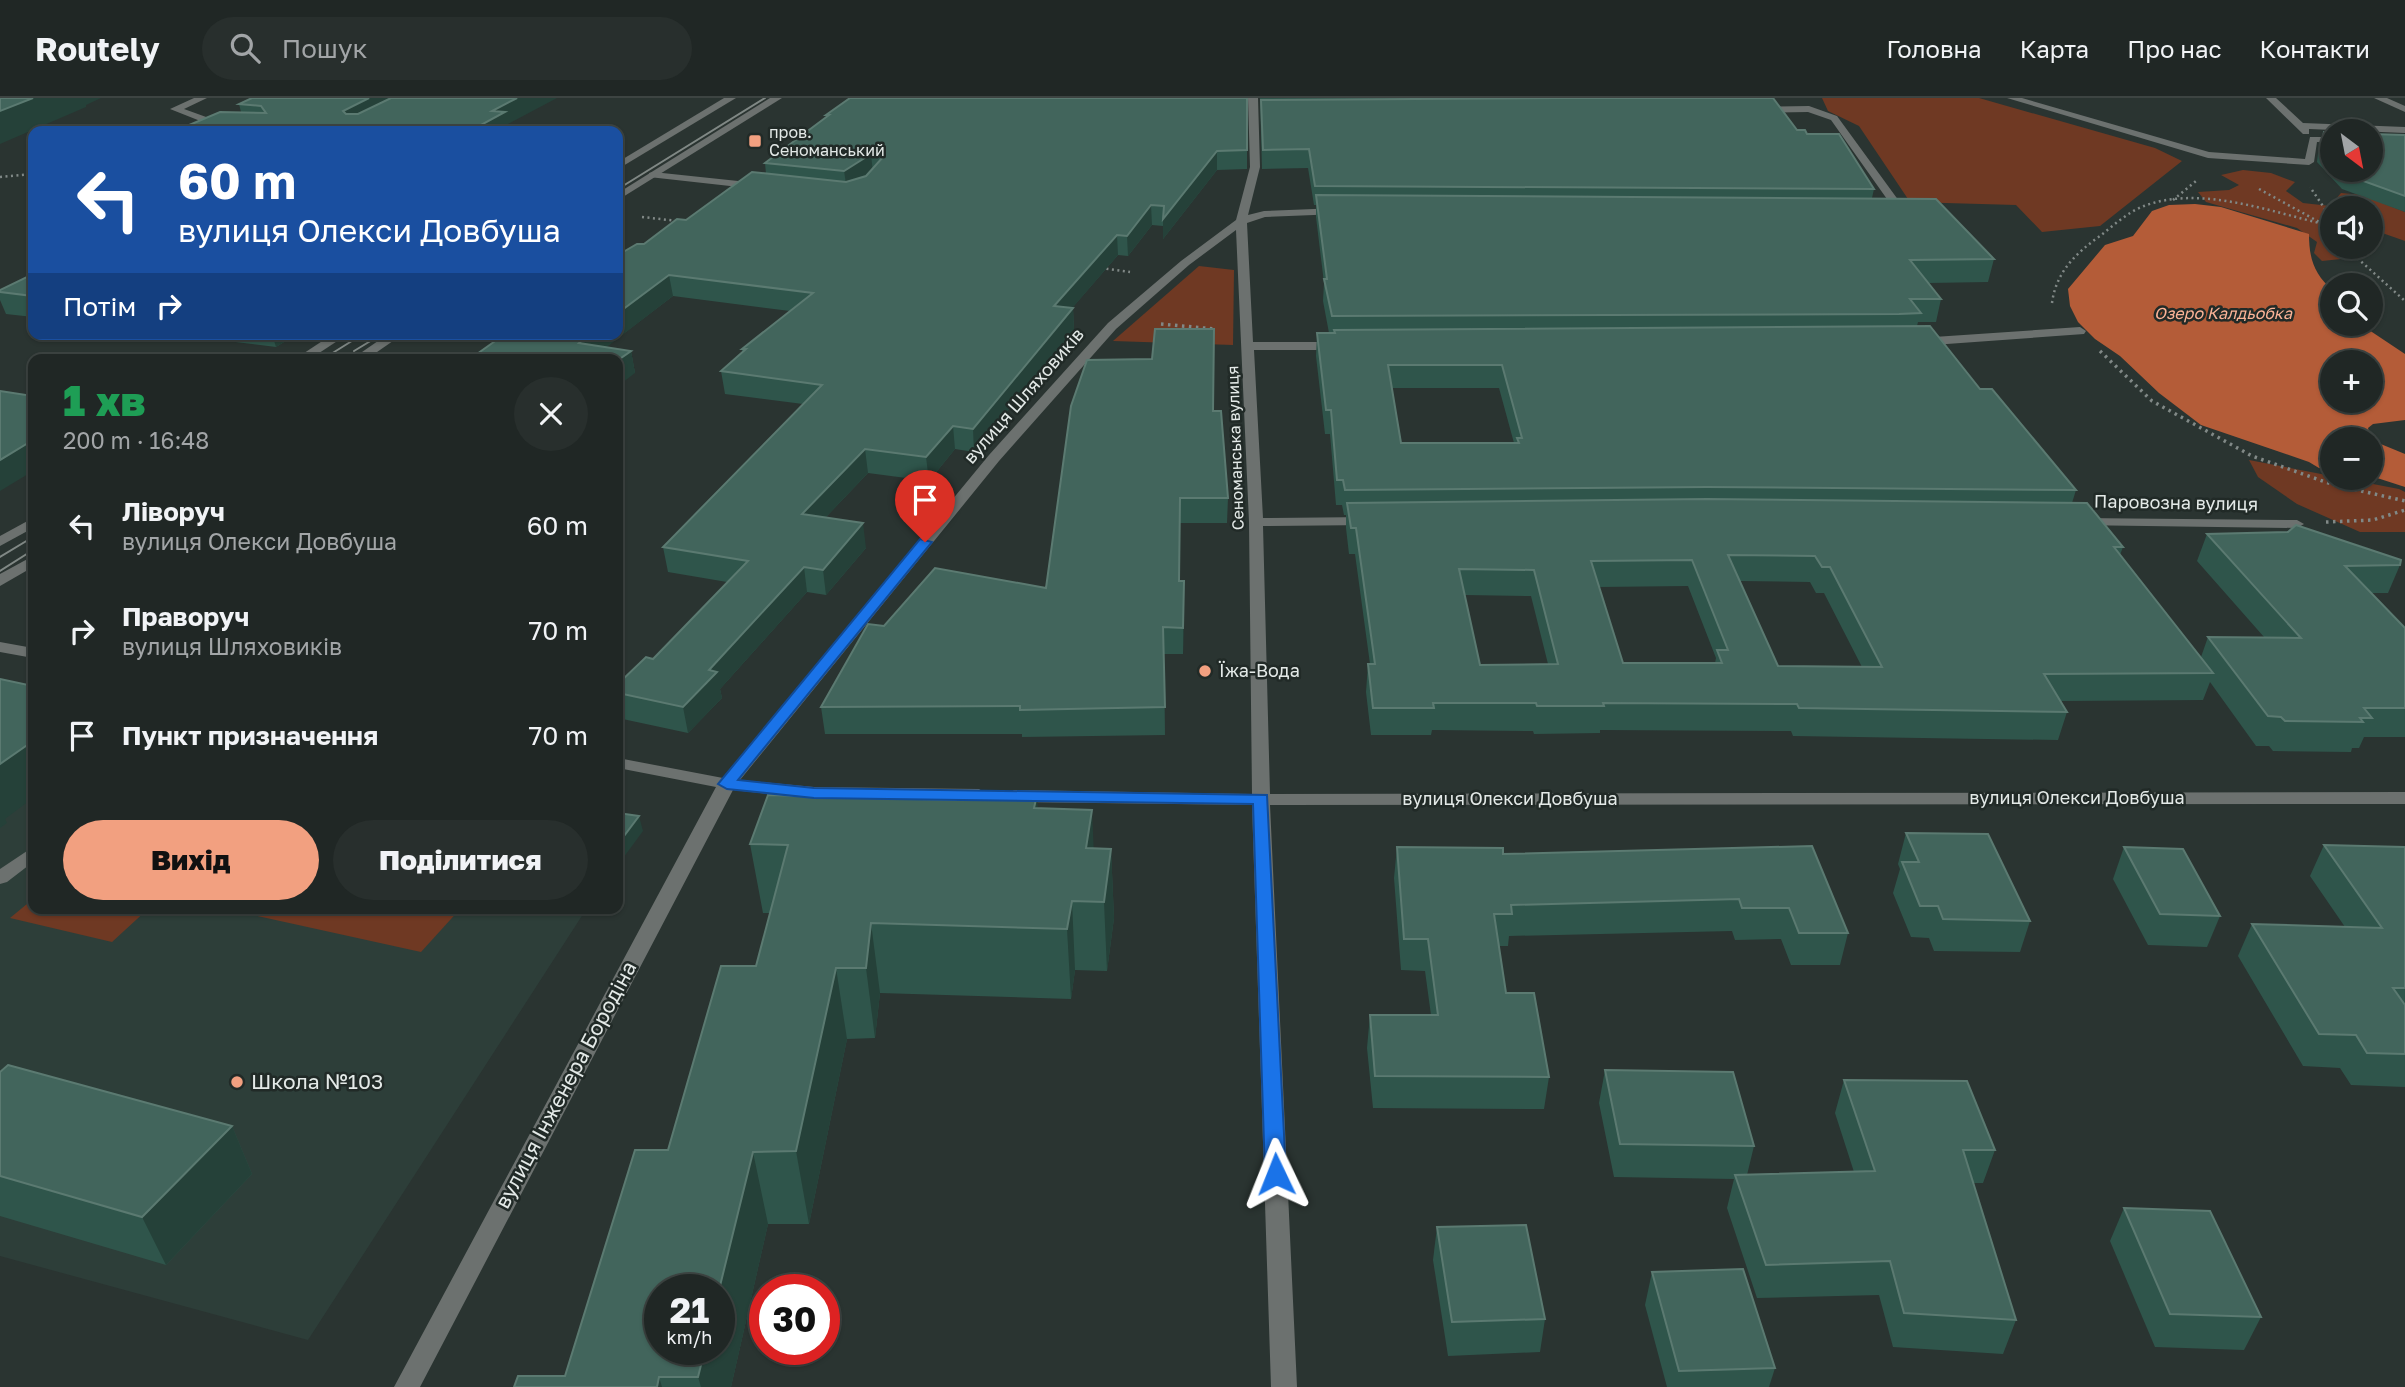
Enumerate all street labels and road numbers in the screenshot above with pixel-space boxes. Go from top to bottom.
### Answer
street label: вулиця Шляховиків [958,323,1088,468]
street label: Сеноманська вулиця [1222,365,1248,531]
street label: Паровозна вулиця [2094,490,2258,514]
street label: вулиця Олекси Довбуша [1969,786,2185,808]
street label: вулиця Олекси Довбуша [1402,787,1618,809]
street label: вулиця Інженера Бородіна [489,956,641,1213]

